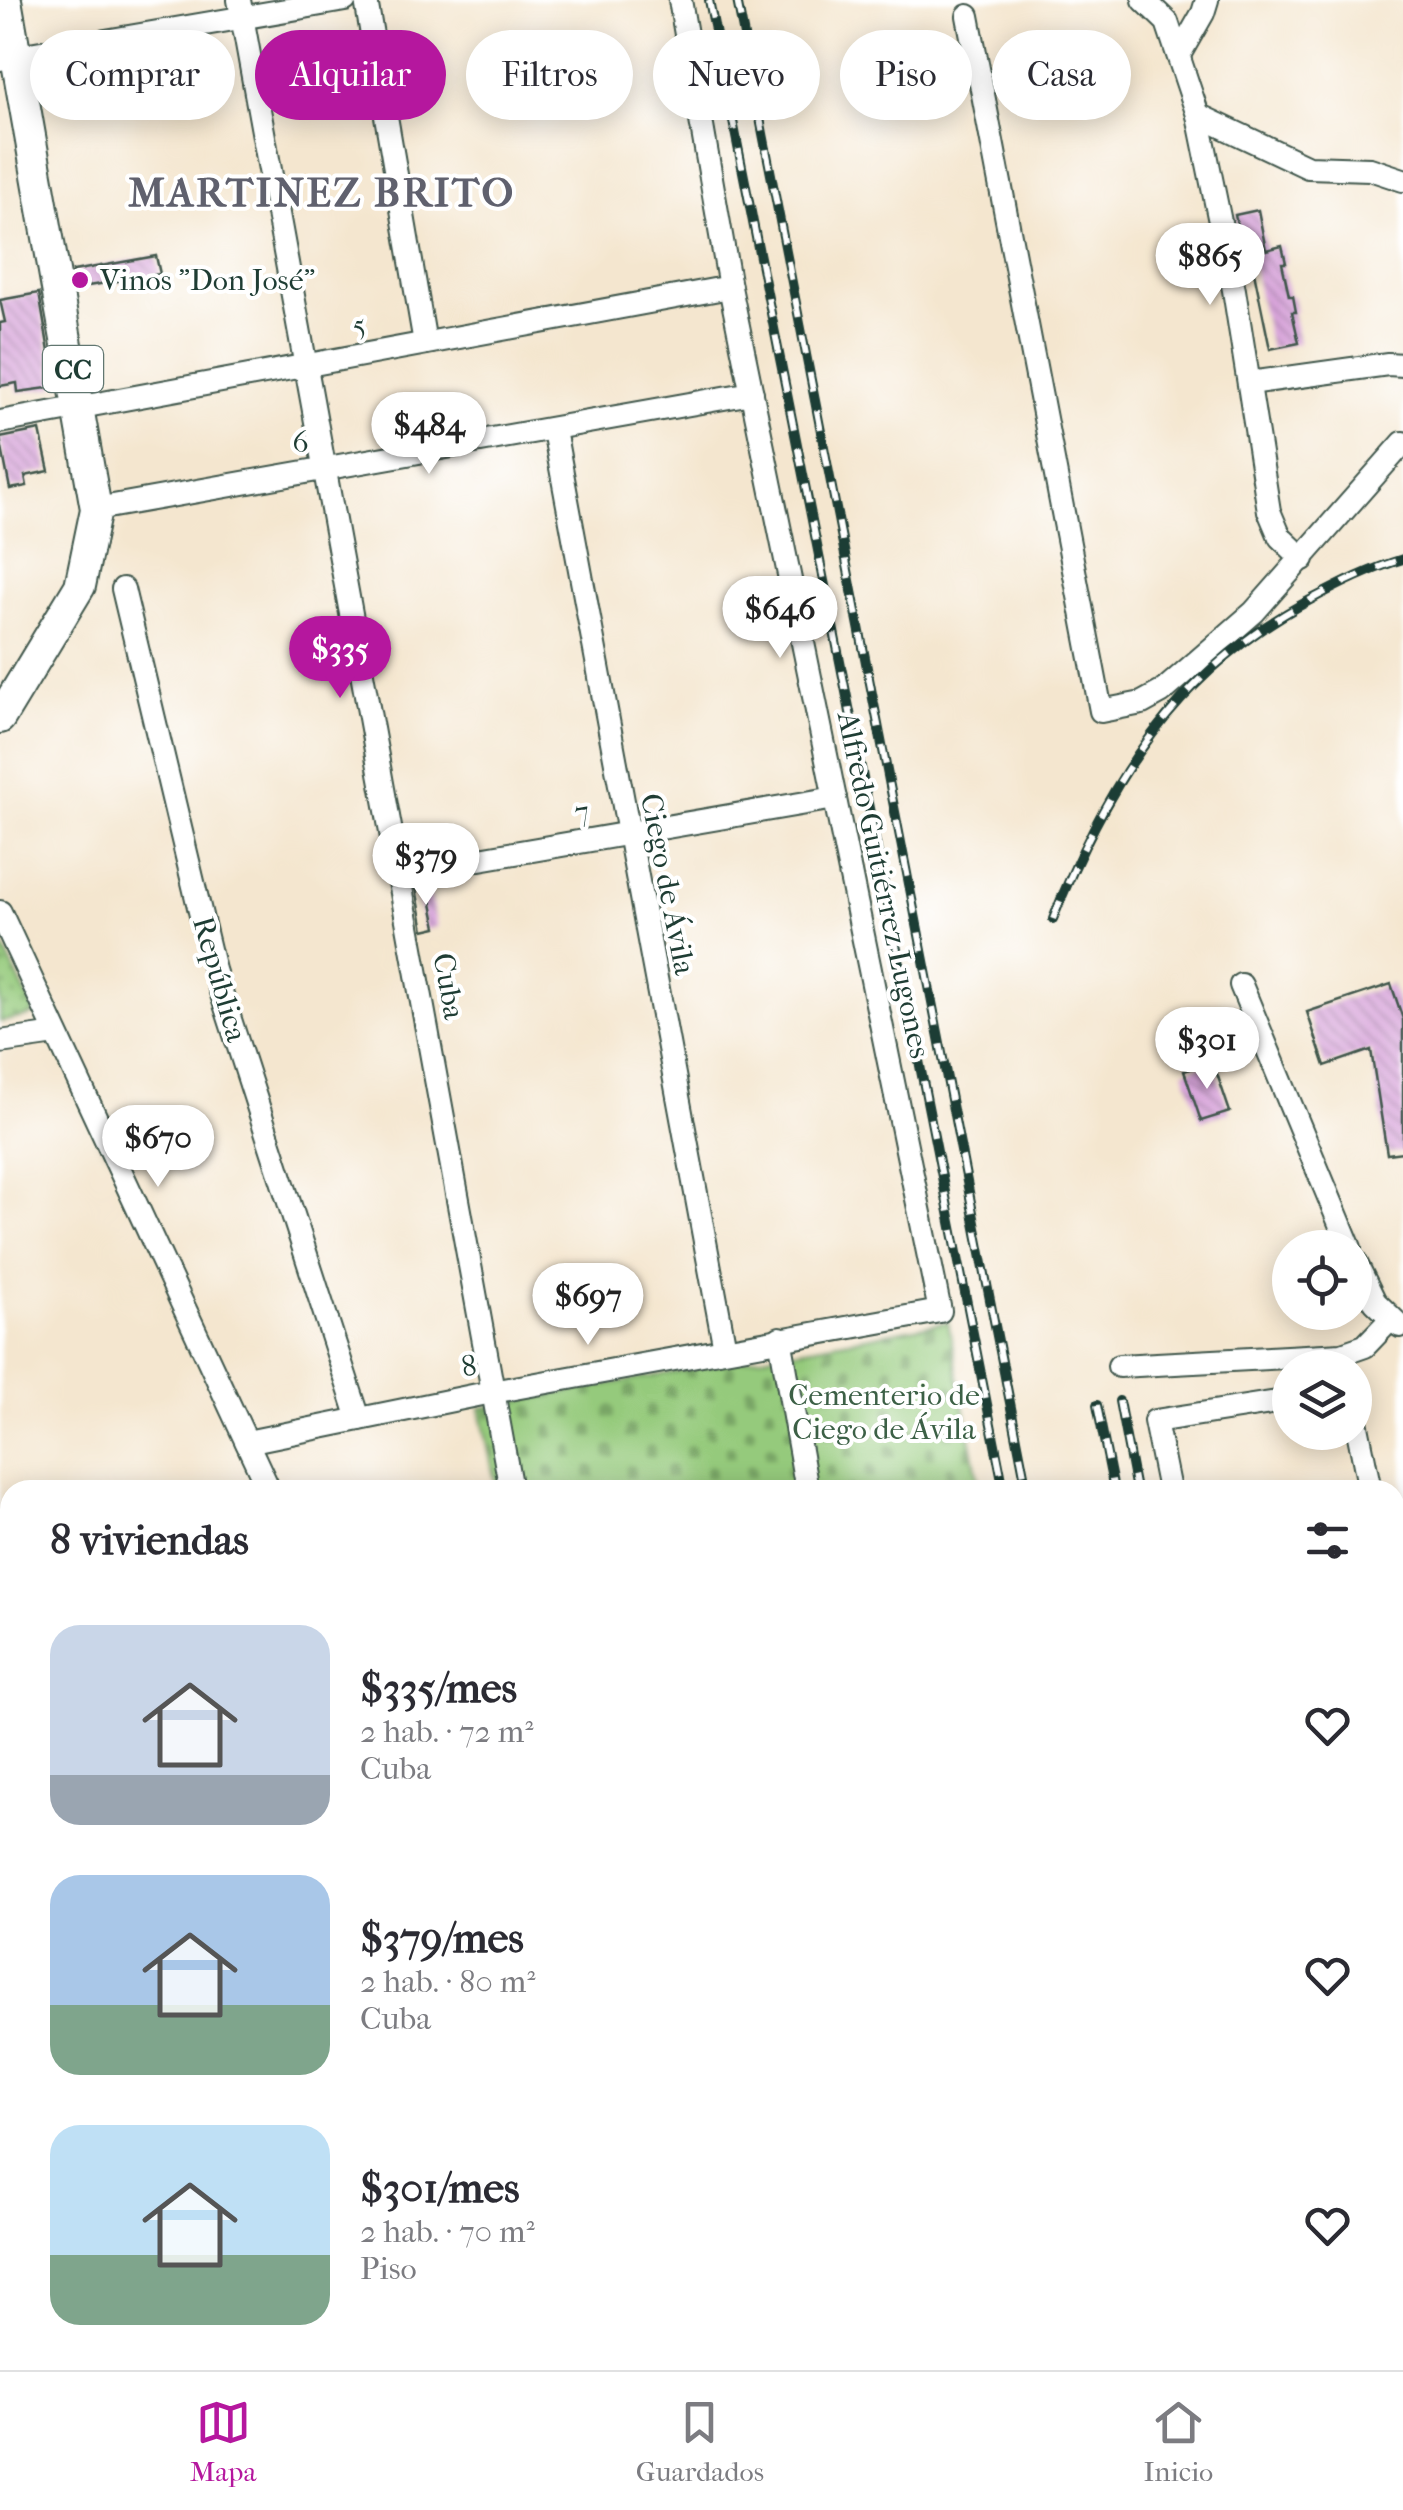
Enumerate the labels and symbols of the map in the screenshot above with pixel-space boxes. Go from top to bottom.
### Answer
district label: MARTINEZ BRITO [128,170,516,216]
pin: $865 [1151,223,1269,308]
place label: Vinos "Don José" [99,263,315,298]
marker: Vinos "Don José" [69,269,91,291]
street label: 5 [349,307,369,344]
road number: CC [43,346,103,392]
pin: $484 [370,392,488,477]
street label: 6 [289,424,312,461]
pin: $646 [721,576,839,661]
pin: $335 [281,616,399,701]
street label: Alfredo Guitiérrez Lugones [829,708,937,1061]
street label: Ciego de Ávila [633,791,702,979]
street label: 7 [572,794,592,831]
pin: $379 [367,823,485,908]
street label: República [185,912,254,1047]
street label: Cuba [425,950,472,1023]
pin: $301 [1148,1007,1266,1092]
pin: $670 [99,1105,217,1190]
pin: $697 [529,1263,647,1348]
street label: 8 [458,1348,480,1385]
park label: Cementerio de Ciego de Ávila [788,1378,980,1447]

